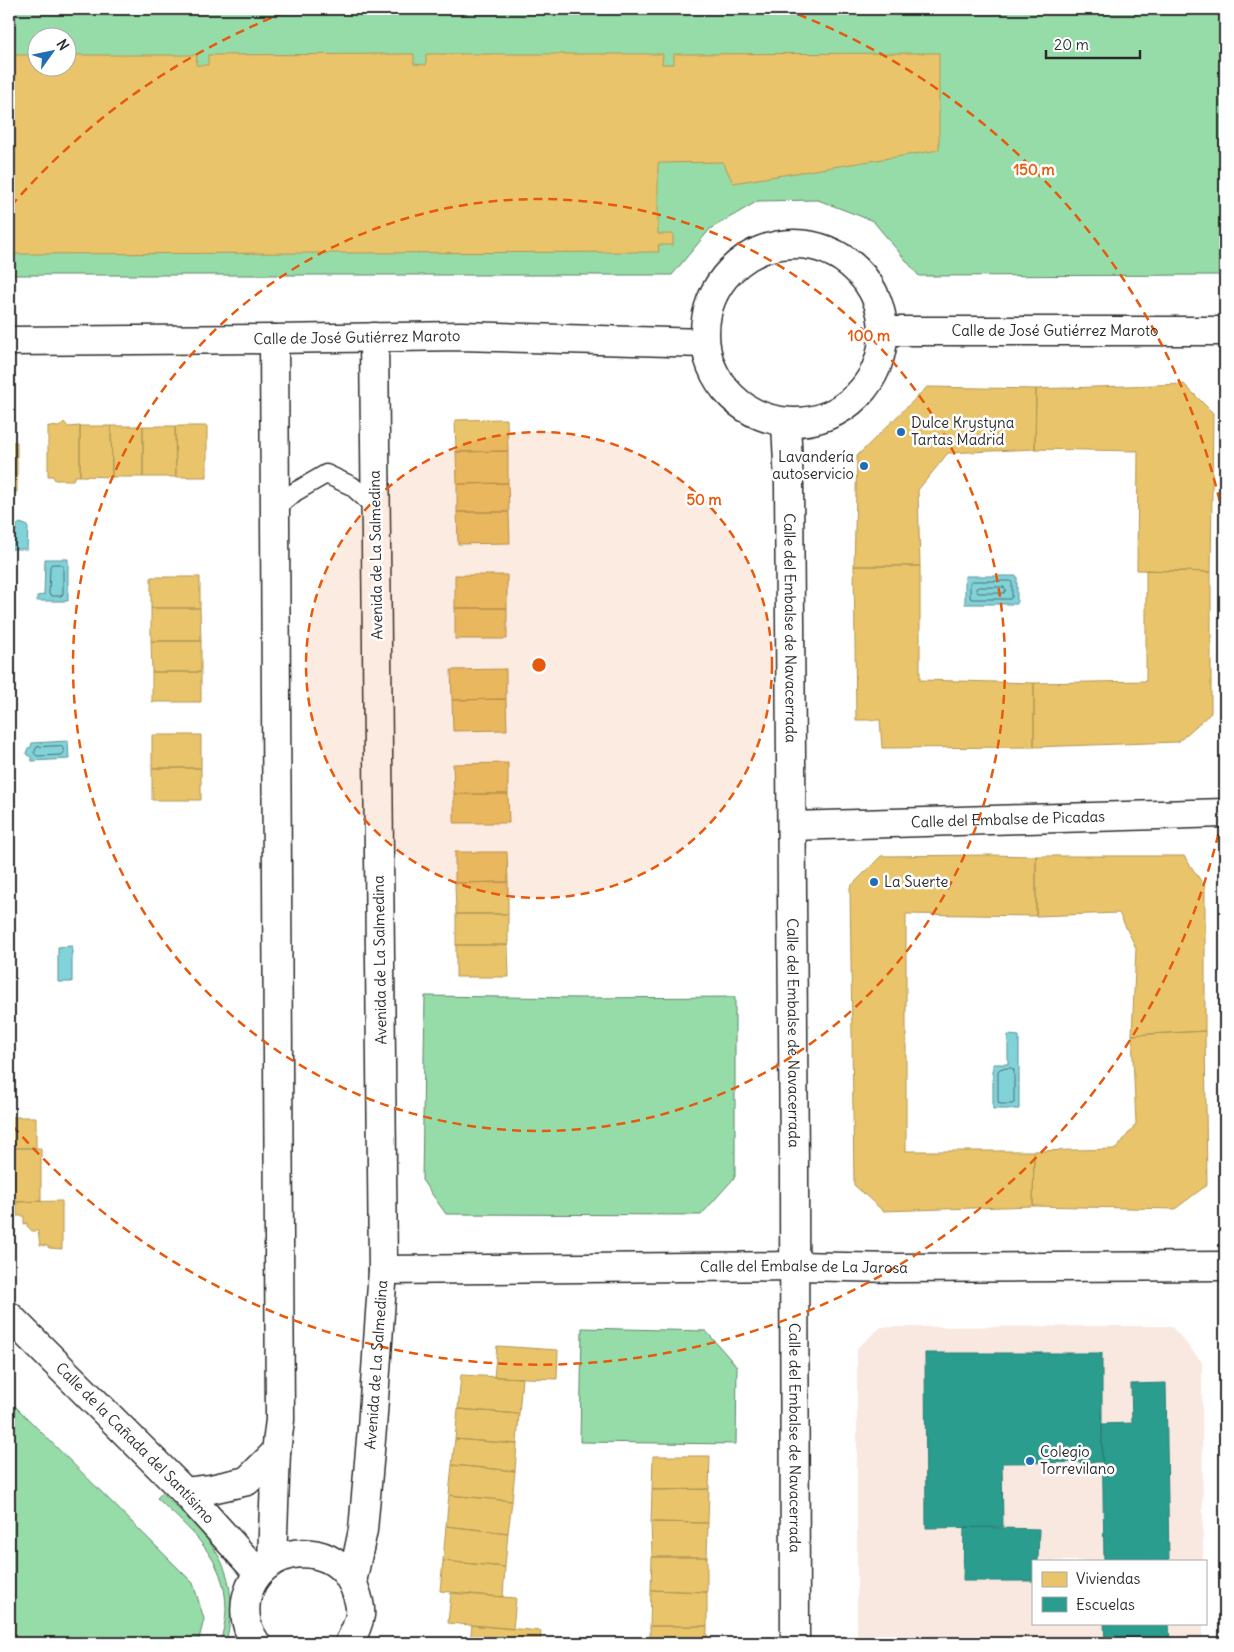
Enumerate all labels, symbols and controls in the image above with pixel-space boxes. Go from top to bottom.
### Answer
north arrow [28,28,78,78]
scale bar [1046,28,1140,60]
text: 20 m [1054,35,1089,54]
text: N [53,36,73,54]
text: 150 m [1013,160,1055,179]
street label: Calle de José Gutiérrez Maroto [952,321,1158,340]
street label: Calle de José Gutiérrez Maroto [253,326,461,348]
text: 100 m [848,326,890,345]
place label: Dulce Krystyna Tartas Madrid [911,413,1015,449]
marker: Dulce Krystyna Tartas Madrid [895,426,907,438]
place label: Lavandería autoservicio [772,447,854,483]
marker: Lavandería autoservicio [858,460,870,472]
street label: Avenida de La Salmedina [365,470,386,640]
text: 50 m [686,490,722,509]
street label: Calle del Embalse de Navacerrada [780,513,801,743]
centre of rings [530,656,548,674]
street label: Calle del Embalse de Picadas [911,807,1105,831]
place label: La Suerte [884,872,948,891]
street label: Avenida de La Salmedina [369,875,390,1045]
marker: La Suerte [868,876,880,888]
street label: Calle del Embalse de Navacerrada [783,918,804,1148]
street label: Calle del Embalse de La Jarosa [700,1256,908,1277]
street label: Avenida de La Salmedina [360,1279,391,1450]
street label: Calle del Embalse de Navacerrada [785,1323,805,1553]
street label: Calle de la Cañada del Santísimo [52,1358,219,1527]
place label: Colegio Torrevilano [1040,1442,1115,1478]
marker: Colegio Torrevilano [1024,1455,1036,1467]
legend [1032,1560,1206,1624]
text: Viviendas [1076,1569,1141,1588]
text: Escuelas [1076,1595,1135,1614]

